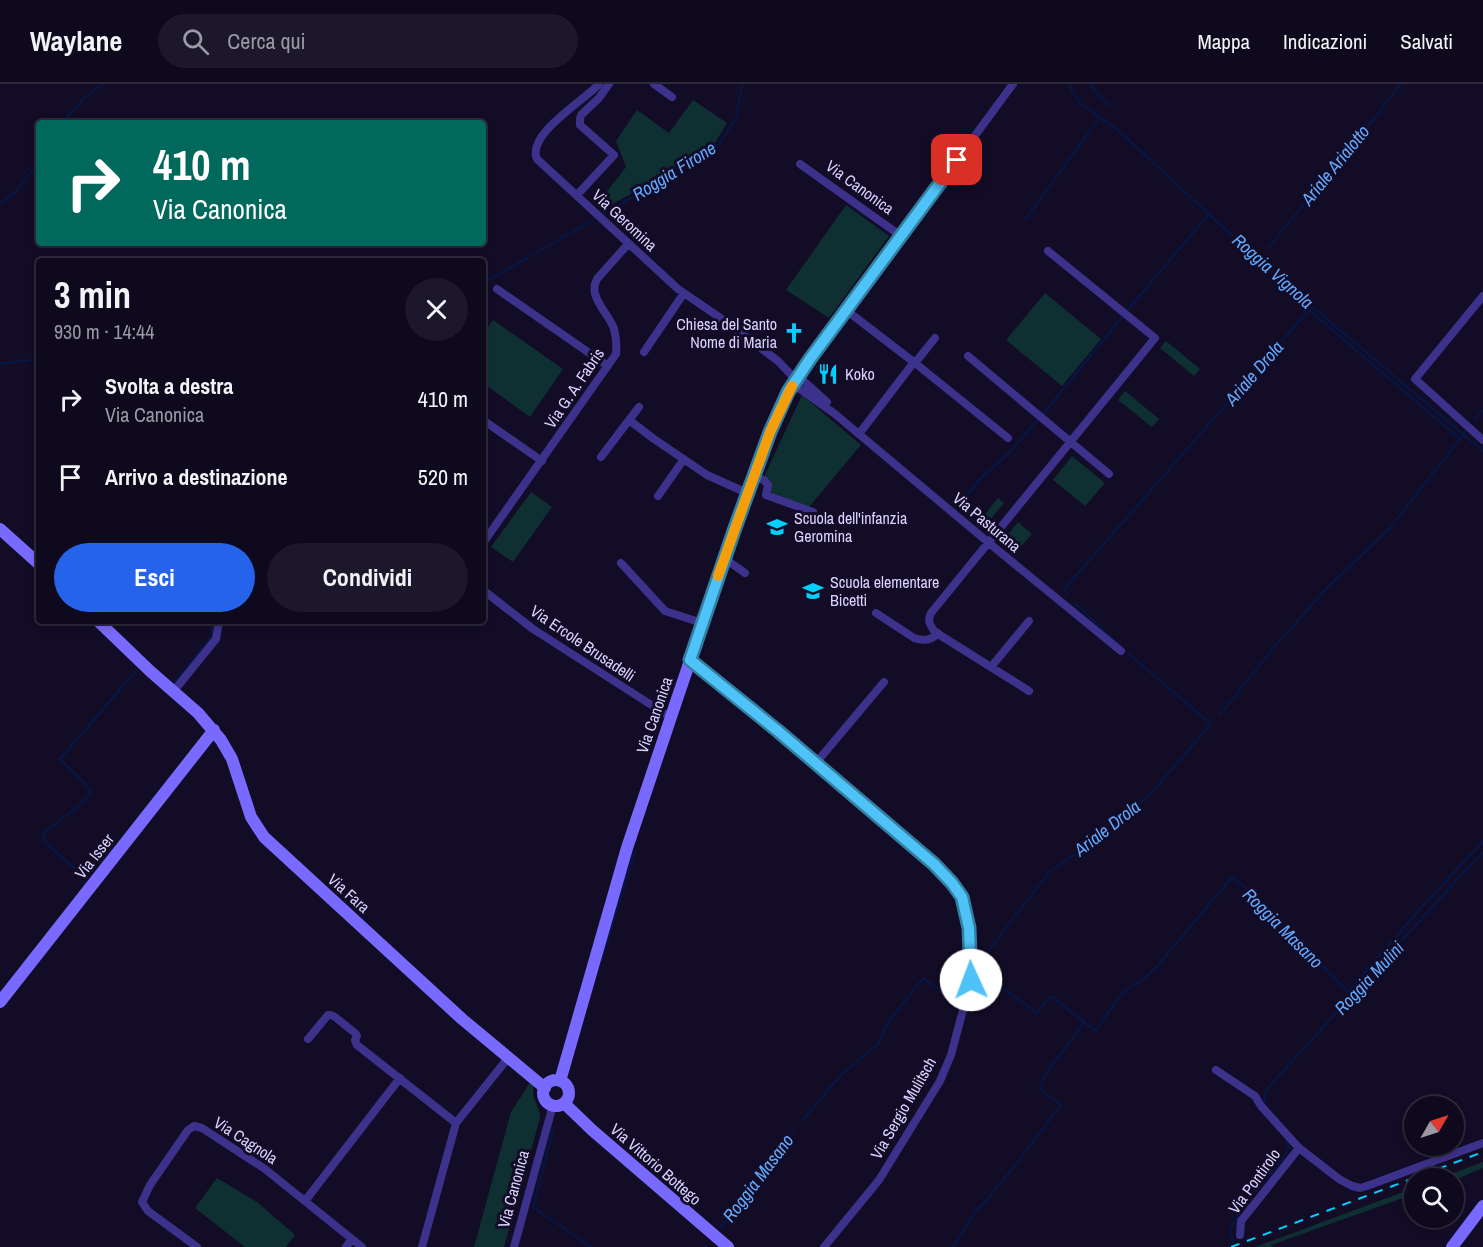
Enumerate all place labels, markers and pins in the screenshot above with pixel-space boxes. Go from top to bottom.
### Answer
pin [931,134,982,185]
place label: Chiesa del Santo Nome di Maria [676,313,778,353]
church icon: Chiesa del Santo Nome di Maria [782,321,806,345]
restaurant icon: Koko [816,362,840,386]
place label: Koko [845,363,875,385]
place label: Scuola dell'infanzia Geromina [794,507,908,547]
school or university icon: Scuola dell'infanzia Geromina [765,515,789,539]
place label: Scuola elementare Bicetti [830,571,939,611]
school or university icon: Scuola elementare Bicetti [801,579,825,603]

